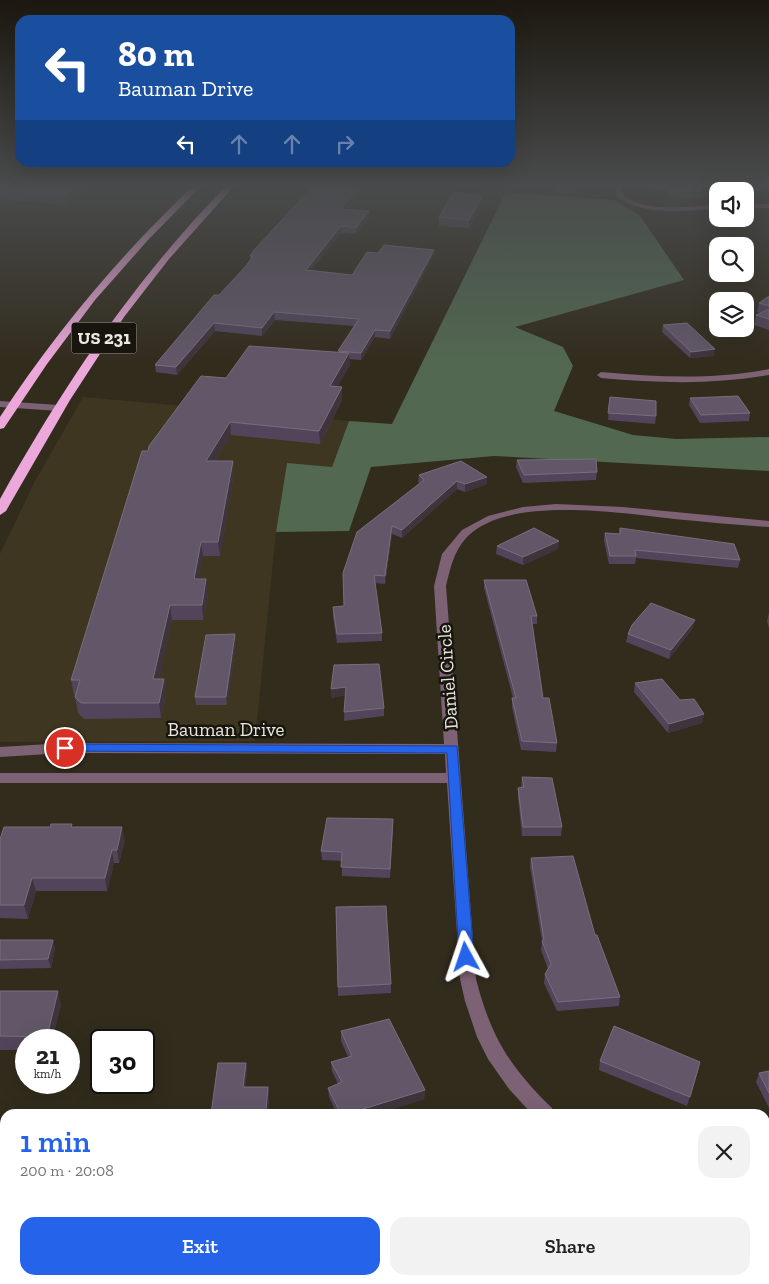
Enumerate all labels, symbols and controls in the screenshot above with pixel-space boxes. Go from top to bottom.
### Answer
text: 80 m [118,33,194,75]
icon: left [35,35,100,100]
text: Bauman Drive [118,75,253,102]
icon: left [172,130,200,158]
icon: ahead [225,130,253,158]
icon: ahead [278,130,306,158]
icon: right [331,130,359,158]
map controls [709,182,754,337]
button: sound [709,182,754,227]
button: search [709,237,754,282]
button: layers [709,292,754,337]
road number: US 231 [72,322,136,353]
street label: Daniel Circle [432,624,463,730]
street label: Bauman Drive [168,718,284,741]
pin [44,727,86,769]
icon: arrive [51,734,79,762]
position arrow [439,930,491,982]
speed limit sign: 30 [90,1029,155,1094]
text: 21 [36,1040,59,1070]
text: km/h [34,1067,61,1081]
text: 1 min [20,1124,90,1160]
button: close [698,1126,750,1178]
text: 200 m · 20:08 [20,1161,114,1180]
button: Exit [20,1217,380,1275]
button: Share [390,1217,750,1275]

